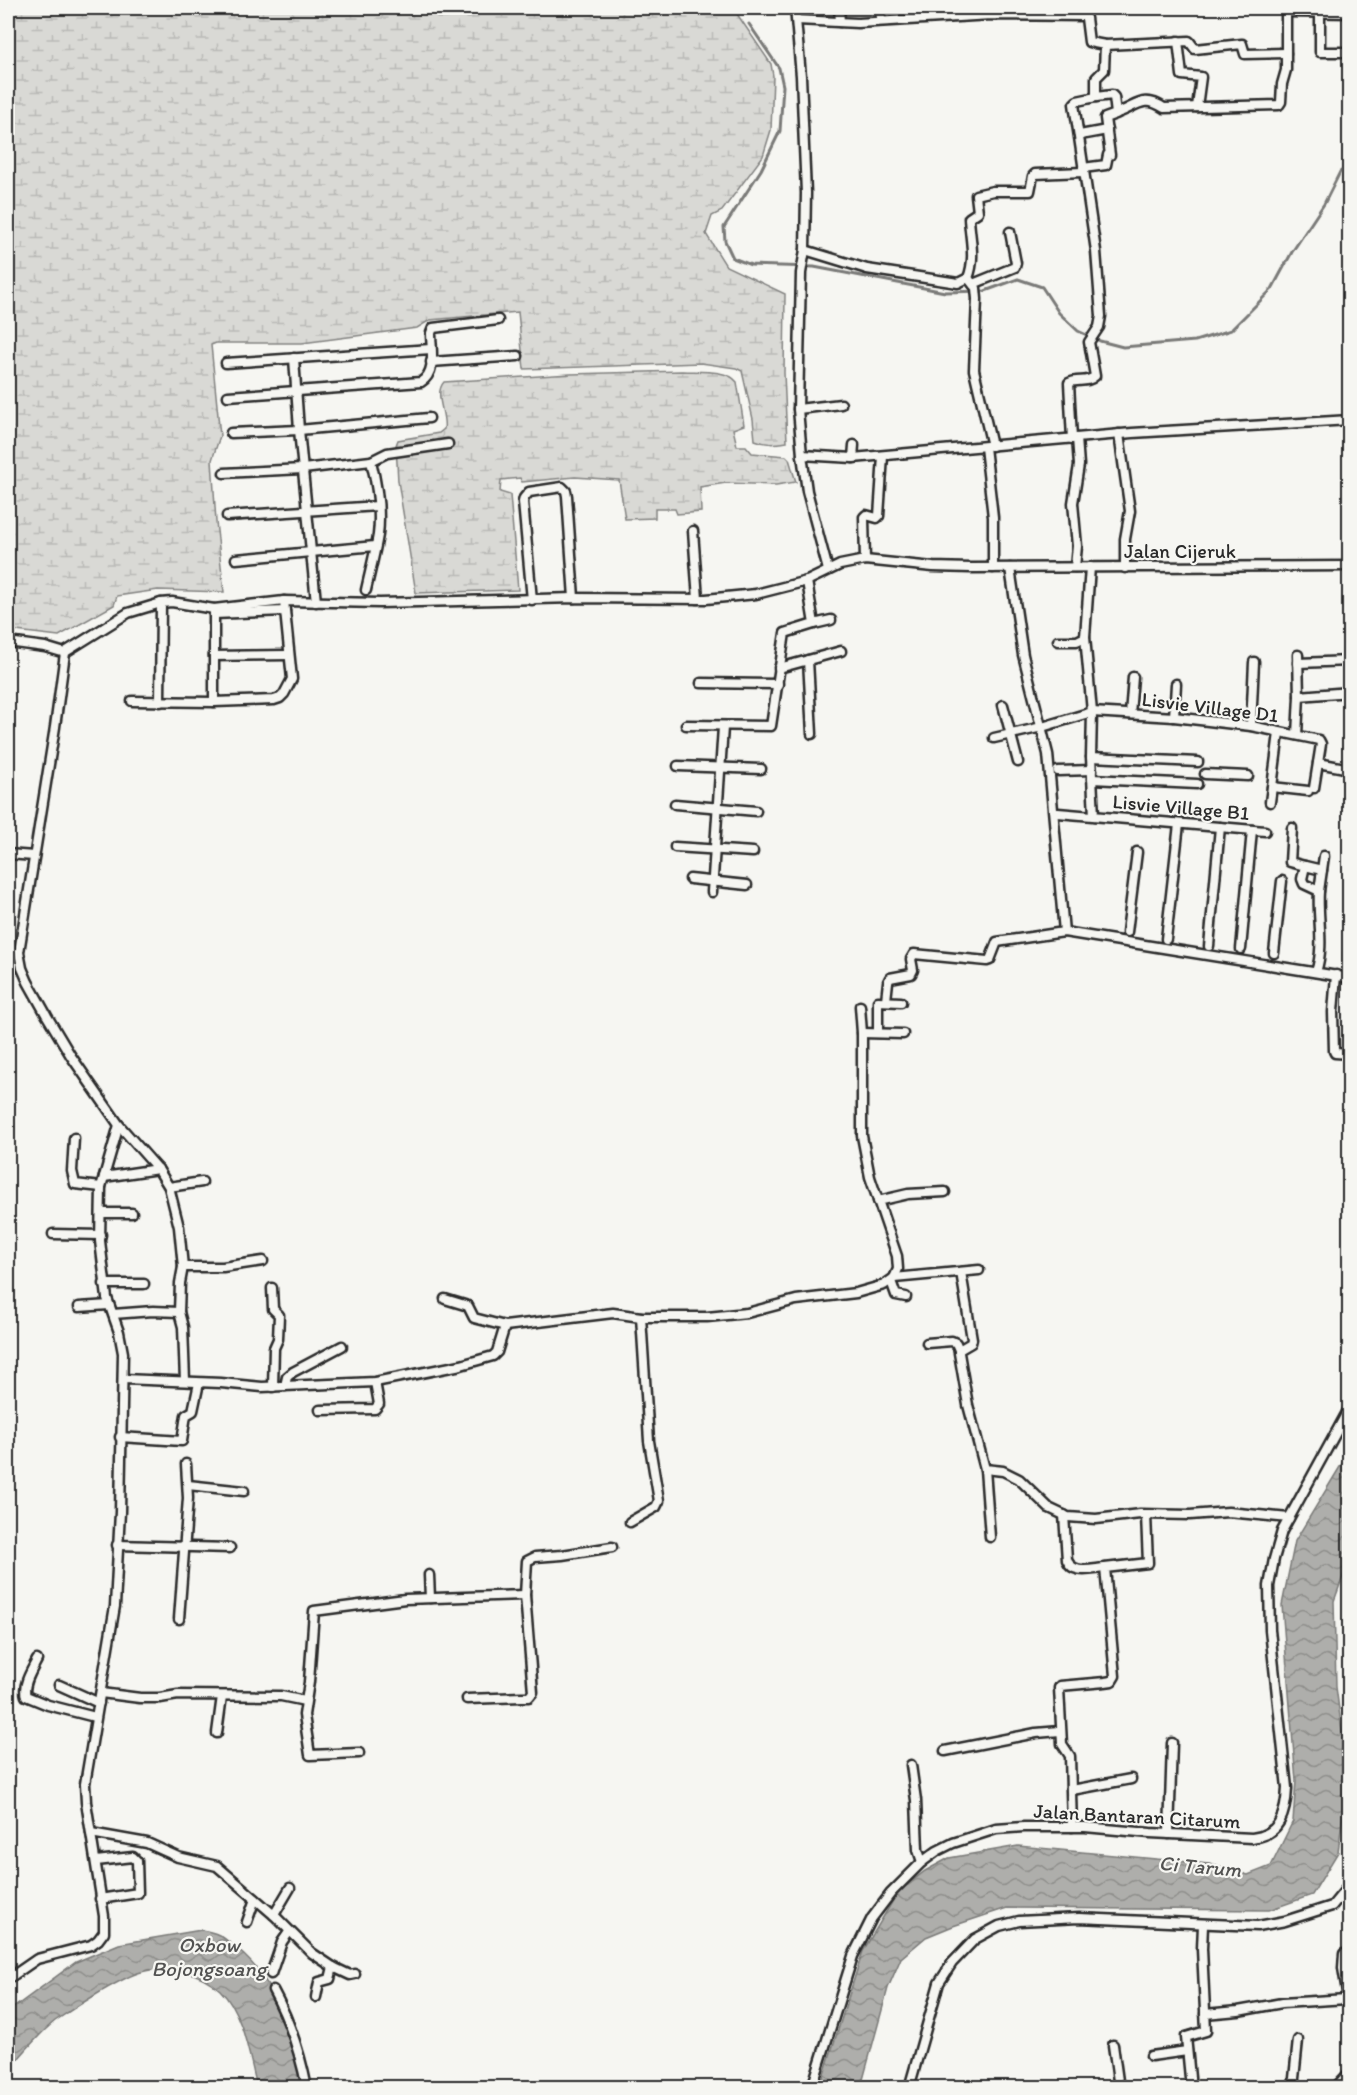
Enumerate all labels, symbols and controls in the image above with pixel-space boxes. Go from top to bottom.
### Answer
street label: Jalan Cijeruk [1124,539,1236,563]
street label: Lisvie Village D1 [1140,687,1280,727]
street label: Lisvie Village B1 [1112,789,1250,825]
street label: Jalan Bantaran Citarum [1033,1799,1241,1833]
water label: Ci Tarum [1158,1850,1242,1882]
water label: Oxbow Bojongsoang [151,1932,269,1981]

